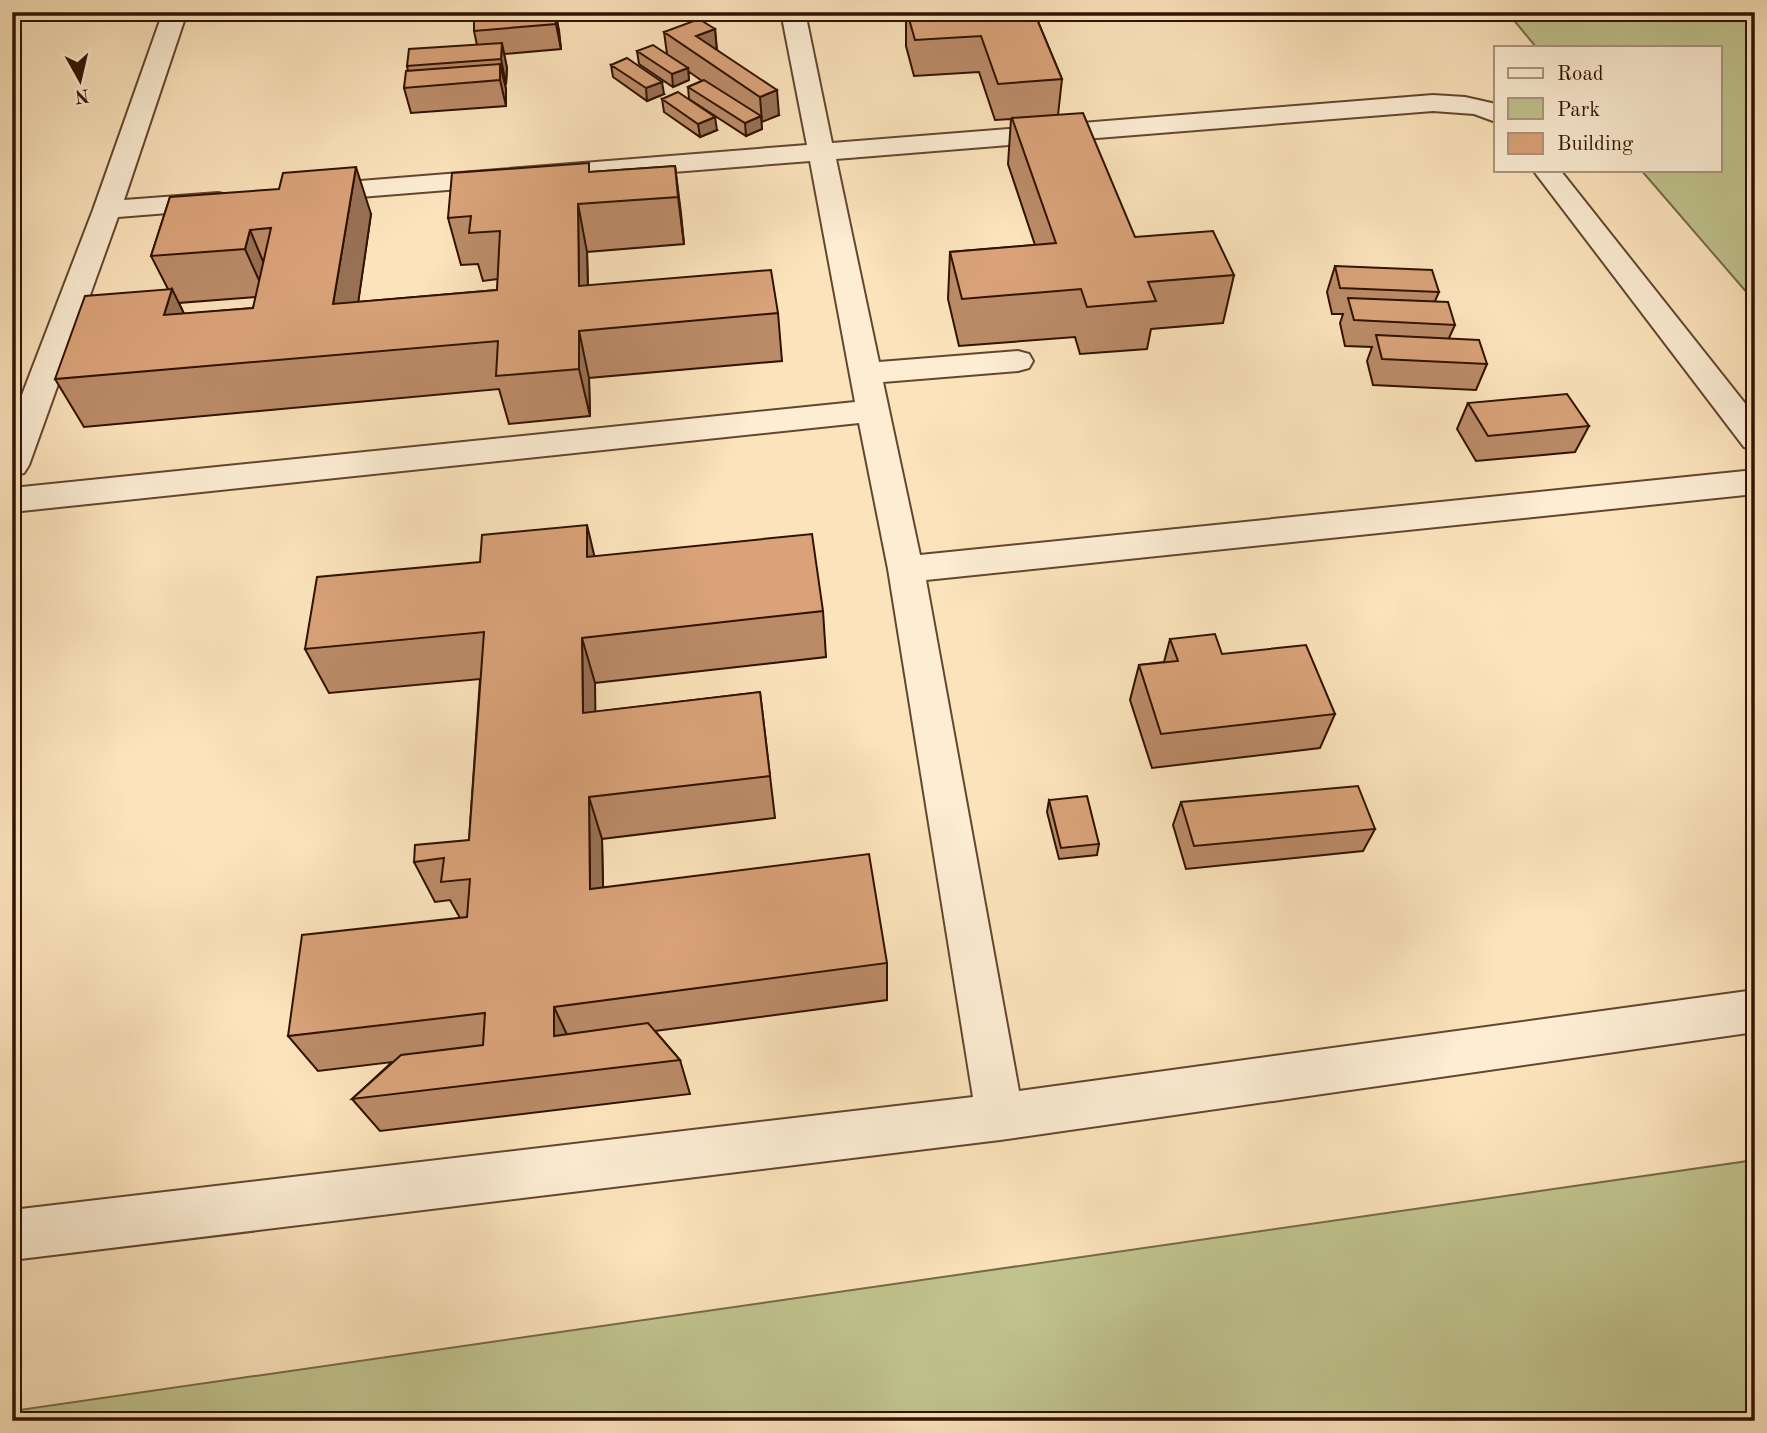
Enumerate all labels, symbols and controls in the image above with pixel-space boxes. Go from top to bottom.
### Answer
north arrow [46,46,116,116]
legend [1494,46,1722,172]
text: Road [1557,64,1604,85]
text: N [73,84,91,105]
text: Park [1557,100,1600,121]
text: Building [1557,134,1634,155]

